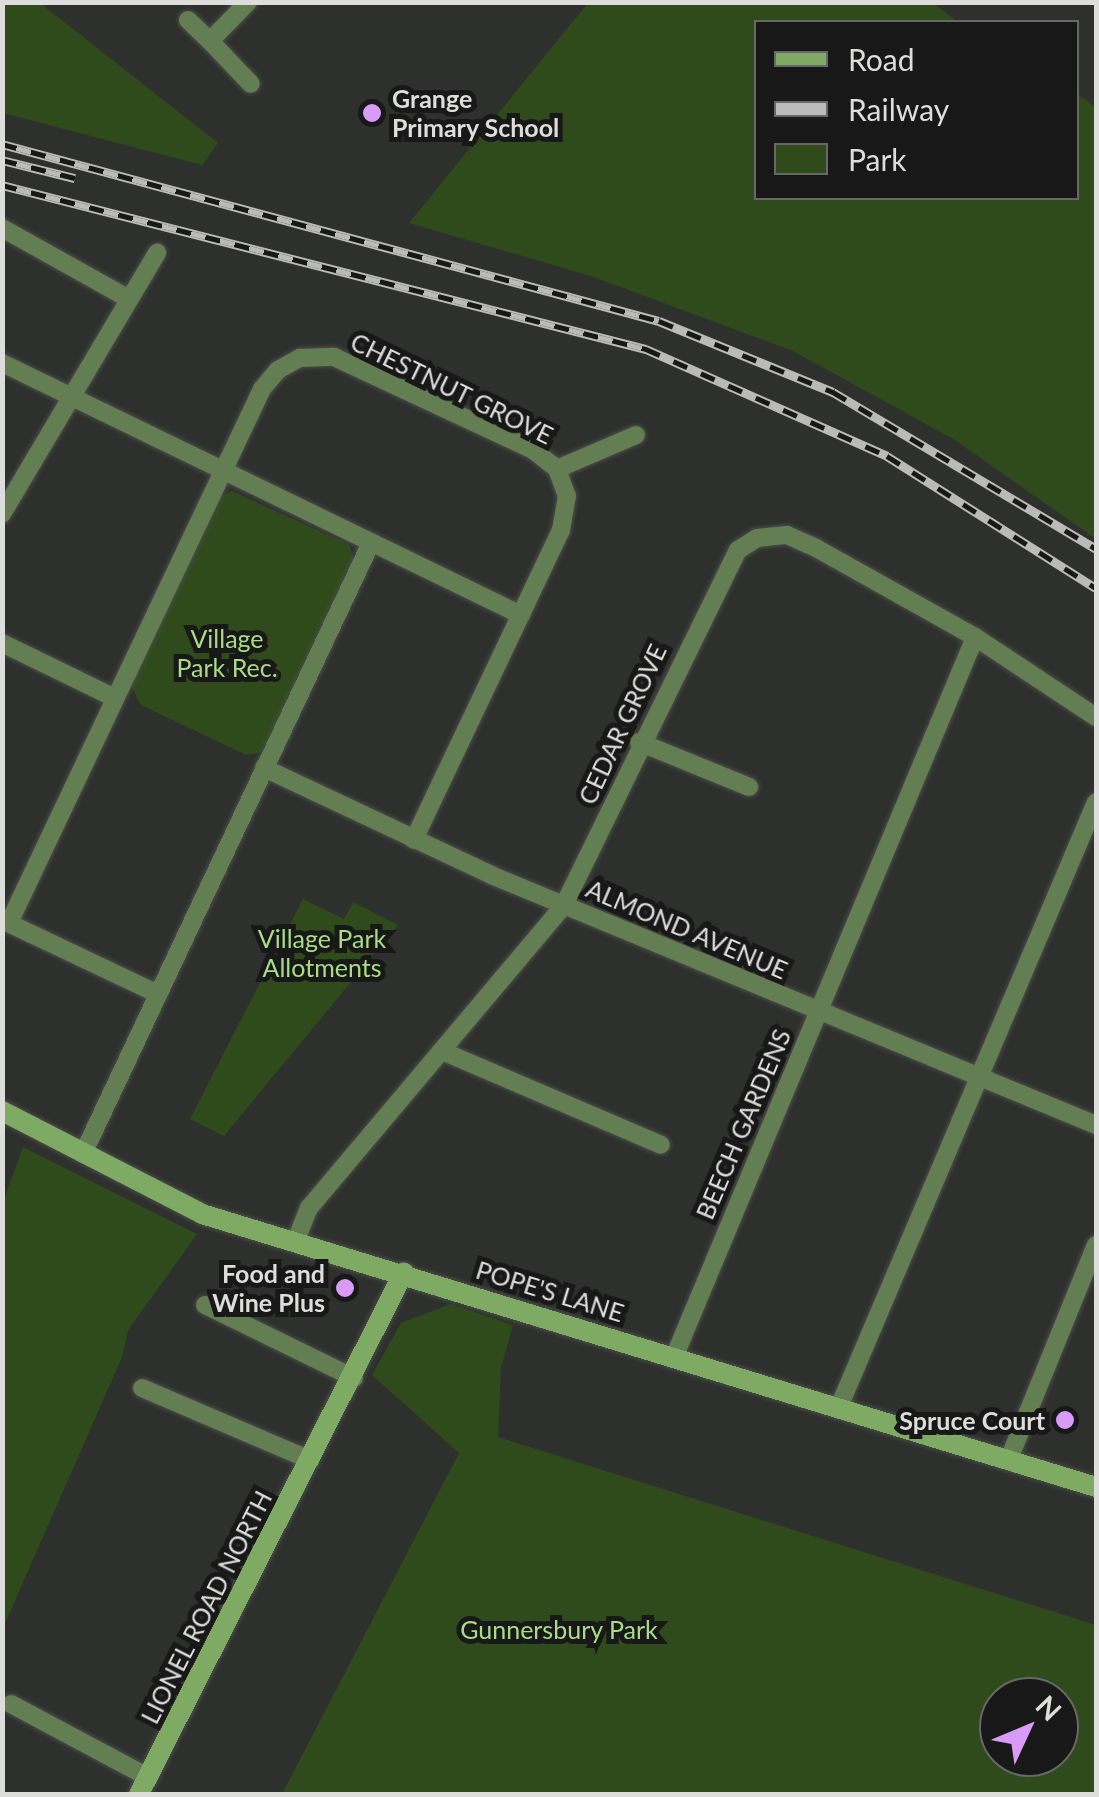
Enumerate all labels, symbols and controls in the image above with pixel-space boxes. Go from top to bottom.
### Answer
legend [754,20,1079,200]
text: Road [848,41,915,77]
place label: Grange Primary School [392,84,560,143]
text: Railway [848,91,949,127]
marker: Grange Primary School [361,102,383,124]
text: Park [848,141,907,177]
street label: CHESTNUT GROVE [346,326,558,450]
park label: Village Park Rec. [176,624,278,683]
street label: CEDAR GROVE [572,639,672,809]
street label: ALMOND AVENUE [582,873,792,985]
park label: Village Park Allotments [258,924,386,983]
street label: BEECH GARDENS [689,1024,797,1224]
street label: POPE'S LANE [473,1254,627,1328]
place label: Food and Wine Plus [212,1259,325,1318]
marker: Food and Wine Plus [334,1277,356,1299]
place label: Spruce Court [899,1405,1045,1435]
marker: Spruce Court [1054,1409,1076,1431]
street label: LIONEL ROAD NORTH [134,1485,278,1729]
park label: Gunnersbury Park [460,1614,658,1644]
north arrow [979,1677,1079,1777]
text: N [1029,1688,1069,1727]

